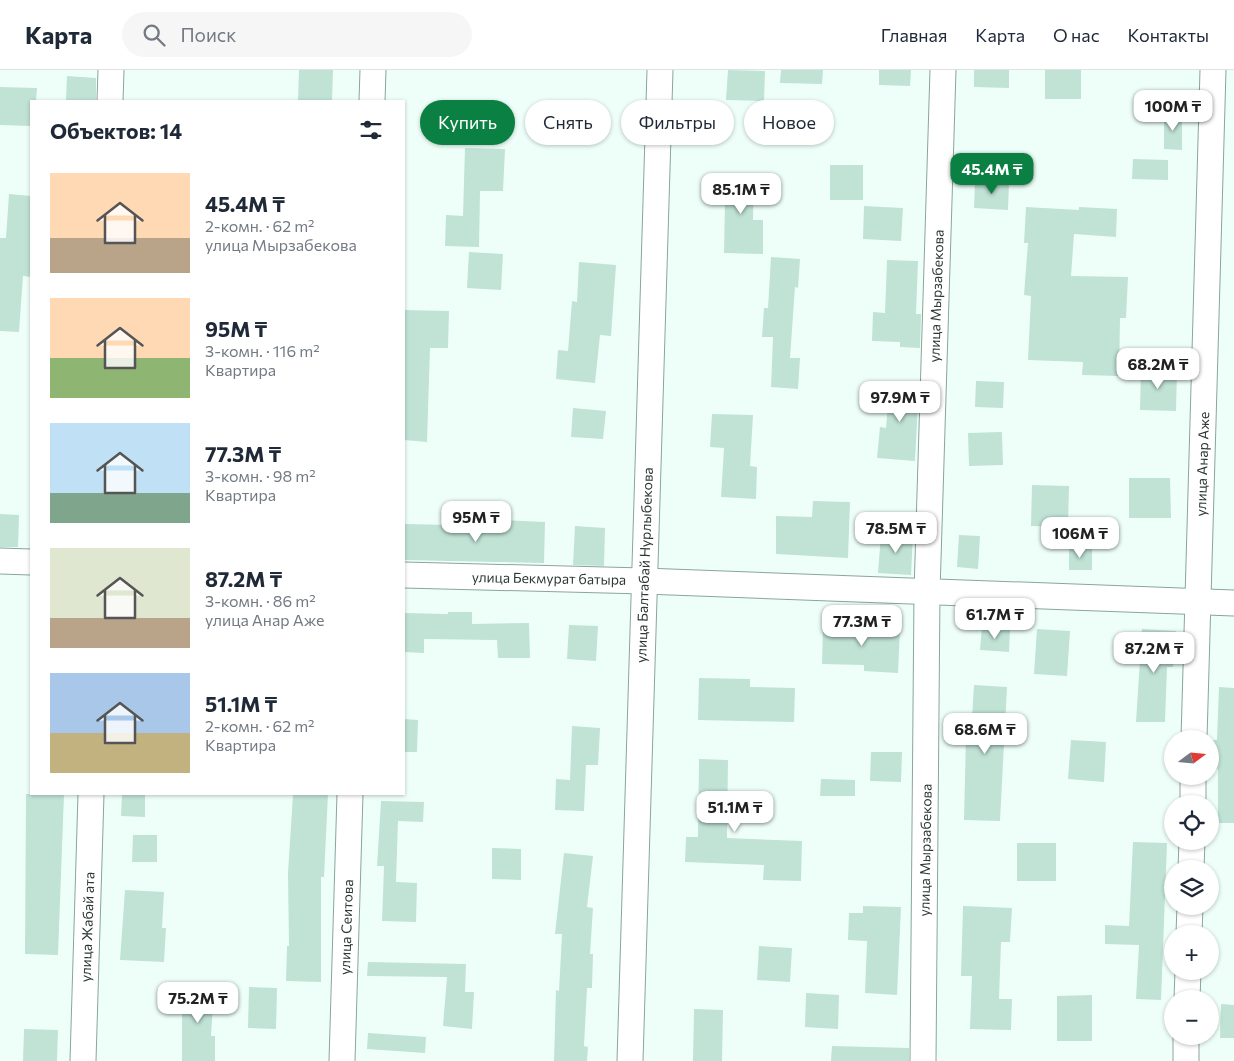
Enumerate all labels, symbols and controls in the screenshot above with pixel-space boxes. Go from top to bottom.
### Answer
search box [122,12,472,57]
text: Карта [25,20,92,49]
icon: search [140,21,168,49]
text: Поиск [180,23,236,46]
text: Главная [881,24,947,46]
text: Карта [975,24,1025,46]
text: О нас [1053,24,1100,46]
text: Контакты [1128,24,1209,46]
pin: 100M ₸ [1132,90,1214,132]
text: 100M ₸ [1145,96,1201,115]
chip: Купить [420,100,515,145]
chip: Снять [525,100,611,145]
chip: Фильтры [621,100,734,145]
chip: Новое [744,100,834,145]
icon: filters [357,116,385,144]
text: Объектов: 14 [50,118,182,143]
pin: 45.4M ₸ [946,152,1038,195]
text: 45.4M ₸ [961,159,1023,178]
pin: 85.1M ₸ [695,172,787,215]
text: 85.1M ₸ [712,179,770,198]
text: 45.4M ₸ [205,191,285,216]
icon: home [90,193,150,253]
text: 2-комн. · 62 m² [205,216,315,235]
street label: улица Мырзабекова [925,229,947,363]
text: улица Мырзабекова [205,235,357,254]
text: 95M ₸ [205,316,267,341]
icon: home [90,318,150,378]
text: 3-комн. · 116 m² [205,341,320,360]
pin: 68.2M ₸ [1112,348,1204,390]
text: 68.2M ₸ [1127,354,1189,373]
text: Квартира [205,360,276,379]
pin: 97.9M ₸ [854,380,946,423]
text: 97.9M ₸ [870,387,930,406]
street label: улица Анар Аже [1192,411,1212,517]
text: 77.3M ₸ [205,441,281,466]
icon: home [90,443,150,503]
text: 3-комн. · 98 m² [205,466,316,485]
street label: улица Балтабай Нурлыбекова [632,467,656,663]
text: Квартира [205,485,276,504]
pin: 95M ₸ [441,500,511,543]
text: 95M ₸ [452,507,500,526]
pin: 78.5M ₸ [850,512,942,554]
pin: 106M ₸ [1039,516,1121,559]
text: 78.5M ₸ [866,518,926,537]
text: 106M ₸ [1052,523,1108,542]
text: 87.2M ₸ [205,566,282,591]
icon: home [90,568,150,628]
street label: улица Бекмурат батыра [472,568,626,588]
text: 3-комн. · 86 m² [205,591,316,610]
pin: 61.7M ₸ [949,598,1041,640]
pin: 77.3M ₸ [816,604,908,647]
text: 61.7M ₸ [966,604,1024,623]
text: улица Анар Аже [205,610,325,629]
text: 77.3M ₸ [833,611,891,630]
pin: 87.2M ₸ [1108,632,1200,674]
text: 87.2M ₸ [1125,638,1183,657]
text: 51.1M ₸ [205,691,277,716]
icon: home [90,693,150,753]
pin: 68.6M ₸ [939,712,1031,755]
text: 2-комн. · 62 m² [205,716,315,735]
text: 68.6M ₸ [954,719,1016,738]
north arrow [1164,730,1219,785]
map controls [1164,730,1219,1045]
text: Квартира [205,735,276,754]
street label: улица Мырзабекова [915,783,935,917]
pin: 51.1M ₸ [689,790,781,833]
button: locate [1164,795,1219,850]
text: 51.1M ₸ [707,797,763,816]
button: layers [1164,860,1219,915]
street label: улица Жабай ата [77,872,97,982]
street label: улица Сеитова [336,879,356,975]
button: + [1164,925,1219,980]
pin: 75.2M ₸ [152,982,244,1024]
text: 75.2M ₸ [168,988,228,1007]
button: − [1164,990,1219,1045]

